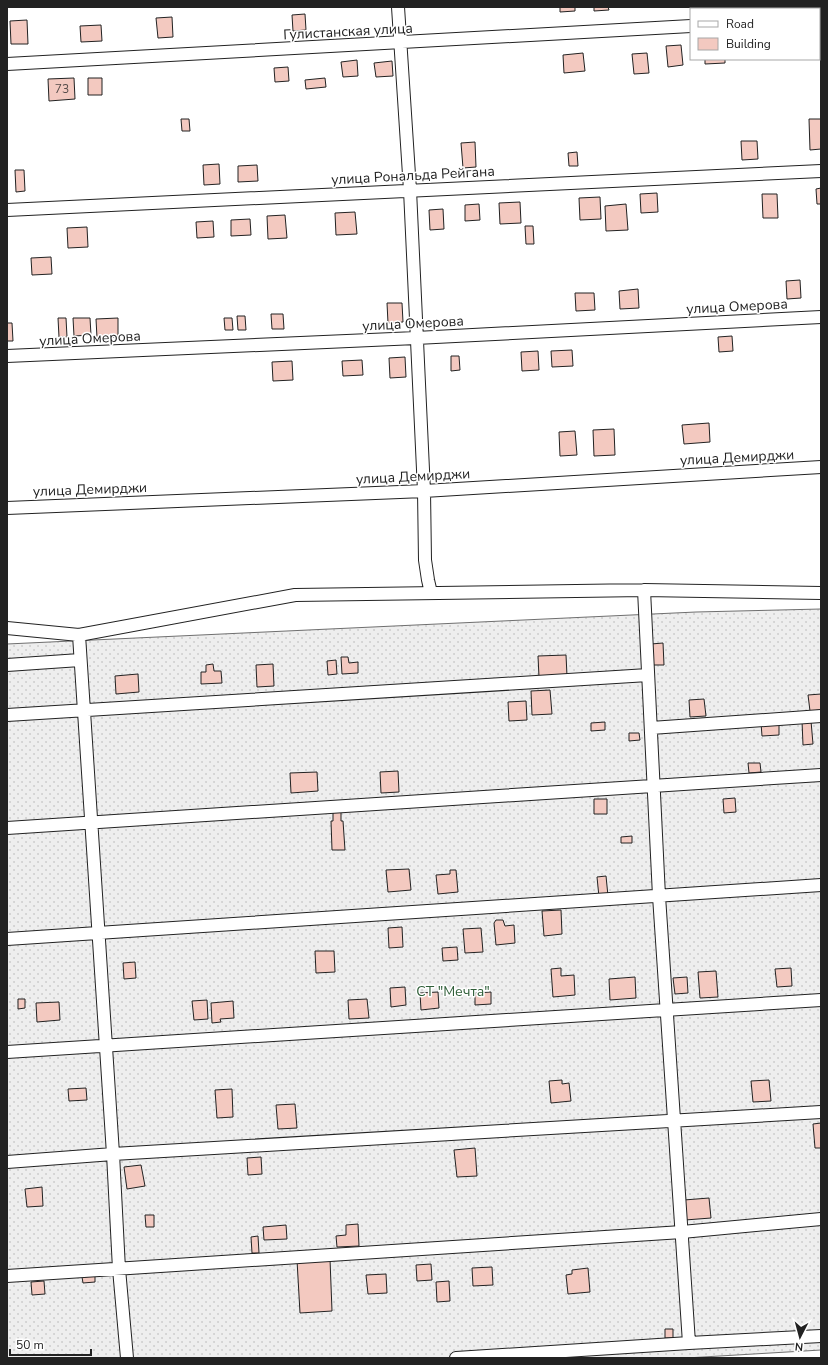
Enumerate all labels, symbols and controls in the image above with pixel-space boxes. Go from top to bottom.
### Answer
legend [690,8,820,60]
text: Road [726,16,754,32]
street label: Гулистанская улица [283,19,413,44]
text: Building [726,36,771,52]
house number: 73 [55,81,69,97]
street label: улица Рональда Рейгана [331,162,495,189]
street label: улица Омерова [686,294,788,319]
street label: улица Омерова [362,311,464,336]
street label: улица Омерова [39,326,141,351]
street label: улица Демирджи [679,445,795,470]
street label: улица Демирджи [355,464,471,489]
street label: улица Демирджи [33,478,147,501]
park label: СТ "Мечта" [416,982,490,1001]
north arrow [780,1317,820,1357]
scale bar [10,1331,91,1357]
text: 50 m [16,1337,44,1353]
text: N [794,1339,804,1354]

